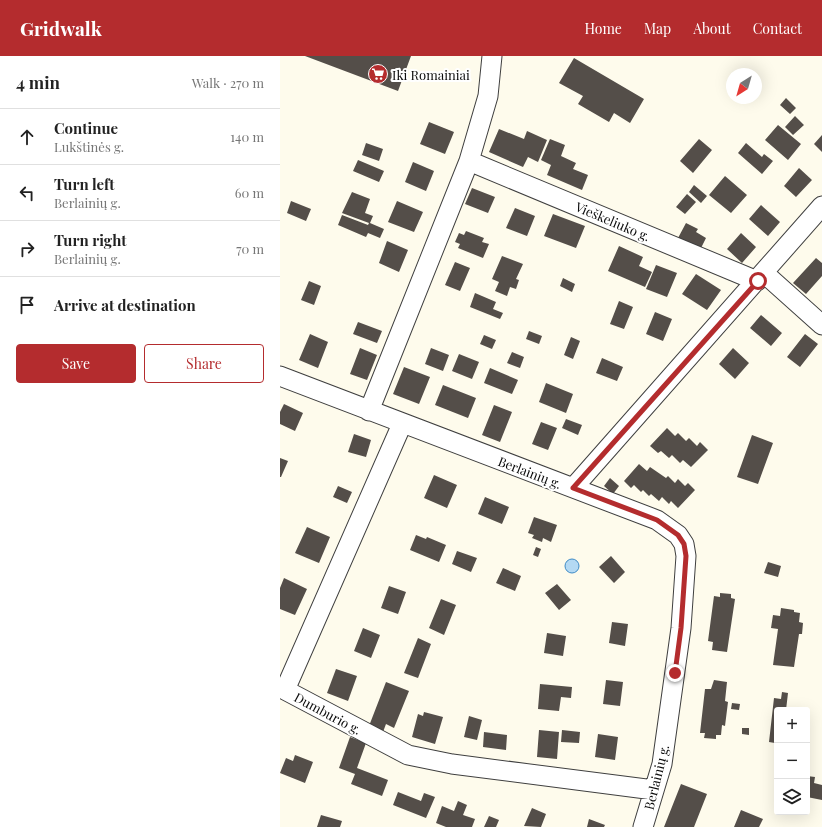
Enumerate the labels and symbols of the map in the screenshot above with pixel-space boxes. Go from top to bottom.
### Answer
supermarket icon: Iki Romainiai [367,63,389,85]
place label: Iki Romainiai [392,66,470,83]
north arrow [726,68,762,104]
street label: Vieškeliuko g. [572,197,653,244]
route start [749,272,767,290]
street label: Berlainių g. [496,452,564,492]
route end [666,664,684,682]
street label: Dumburio g. [292,688,364,738]
street label: Berlainių g. [640,743,672,811]

